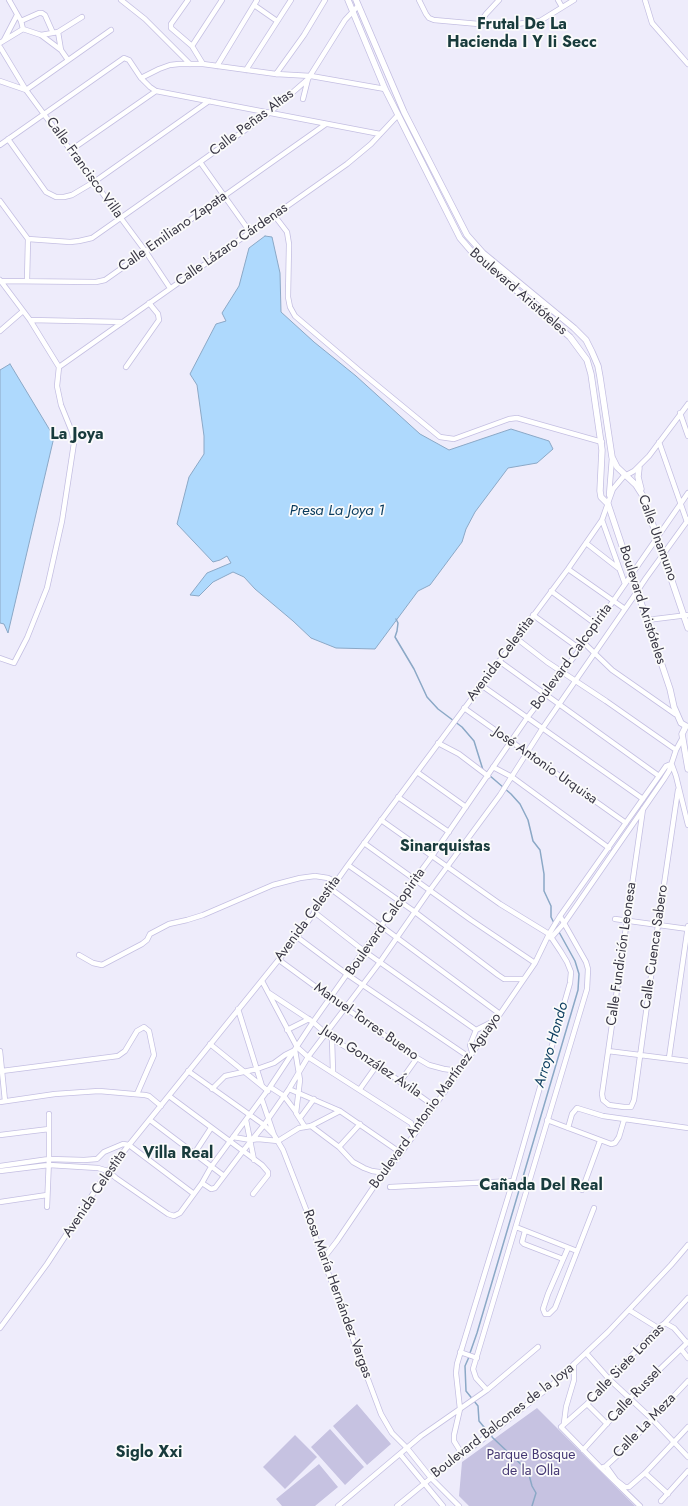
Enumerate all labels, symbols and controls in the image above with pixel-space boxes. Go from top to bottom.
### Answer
district label: Frutal De La Hacienda I Y Ii Secc [447,15,597,53]
street label: Calle Peñas Altas [207,86,297,160]
street label: Calle Francisco Villa [42,114,126,222]
street label: Calle Emiliano Zapata [116,188,230,276]
street label: Calle Lázaro Cárdenas [173,200,291,290]
street label: Boulevard Aristóteles [466,245,570,339]
district label: La Joya [50,425,104,445]
street label: Calle Unamuno [634,493,680,583]
water label: Presa La Joya 1 [290,502,384,520]
street label: Boulevard Aristóteles [615,543,669,667]
street label: Boulevard Calcopirita [528,601,616,713]
street label: Avenida Celestita [464,613,538,705]
street label: José Antonio Urquisa [490,724,600,808]
district label: Sinarquistas [400,837,490,857]
street label: Boulevard Calcopirita [343,865,429,979]
street label: Avenida Celestita [271,873,345,965]
street label: Calle Fundición Leonesa [604,881,640,1027]
street label: Calle Cuenca Sabero [638,884,672,1010]
street label: Manuel Torres Bueno [310,980,422,1064]
water label: Arroyo Hondo [531,1000,573,1090]
street label: Boulevard Antonio Martínez Aguayo [367,1010,505,1192]
street label: Juan González Ávila [318,1022,424,1102]
district label: Villa Real [143,1144,213,1164]
street label: Avenida Celestita [60,1147,130,1241]
district label: Cañada Del Real [479,1176,603,1196]
street label: Rosa María Hernández Vargas [299,1207,375,1381]
street label: Calle Siete Lomas [584,1321,668,1407]
street label: Boulevard Balcones de la Joya [428,1360,578,1482]
street label: Calle Russel [604,1364,666,1426]
street label: Calle La Meza [610,1390,680,1462]
district label: Siglo Xxi [116,1443,182,1463]
park label: Parque Bosque de la Olla [487,1448,575,1480]

